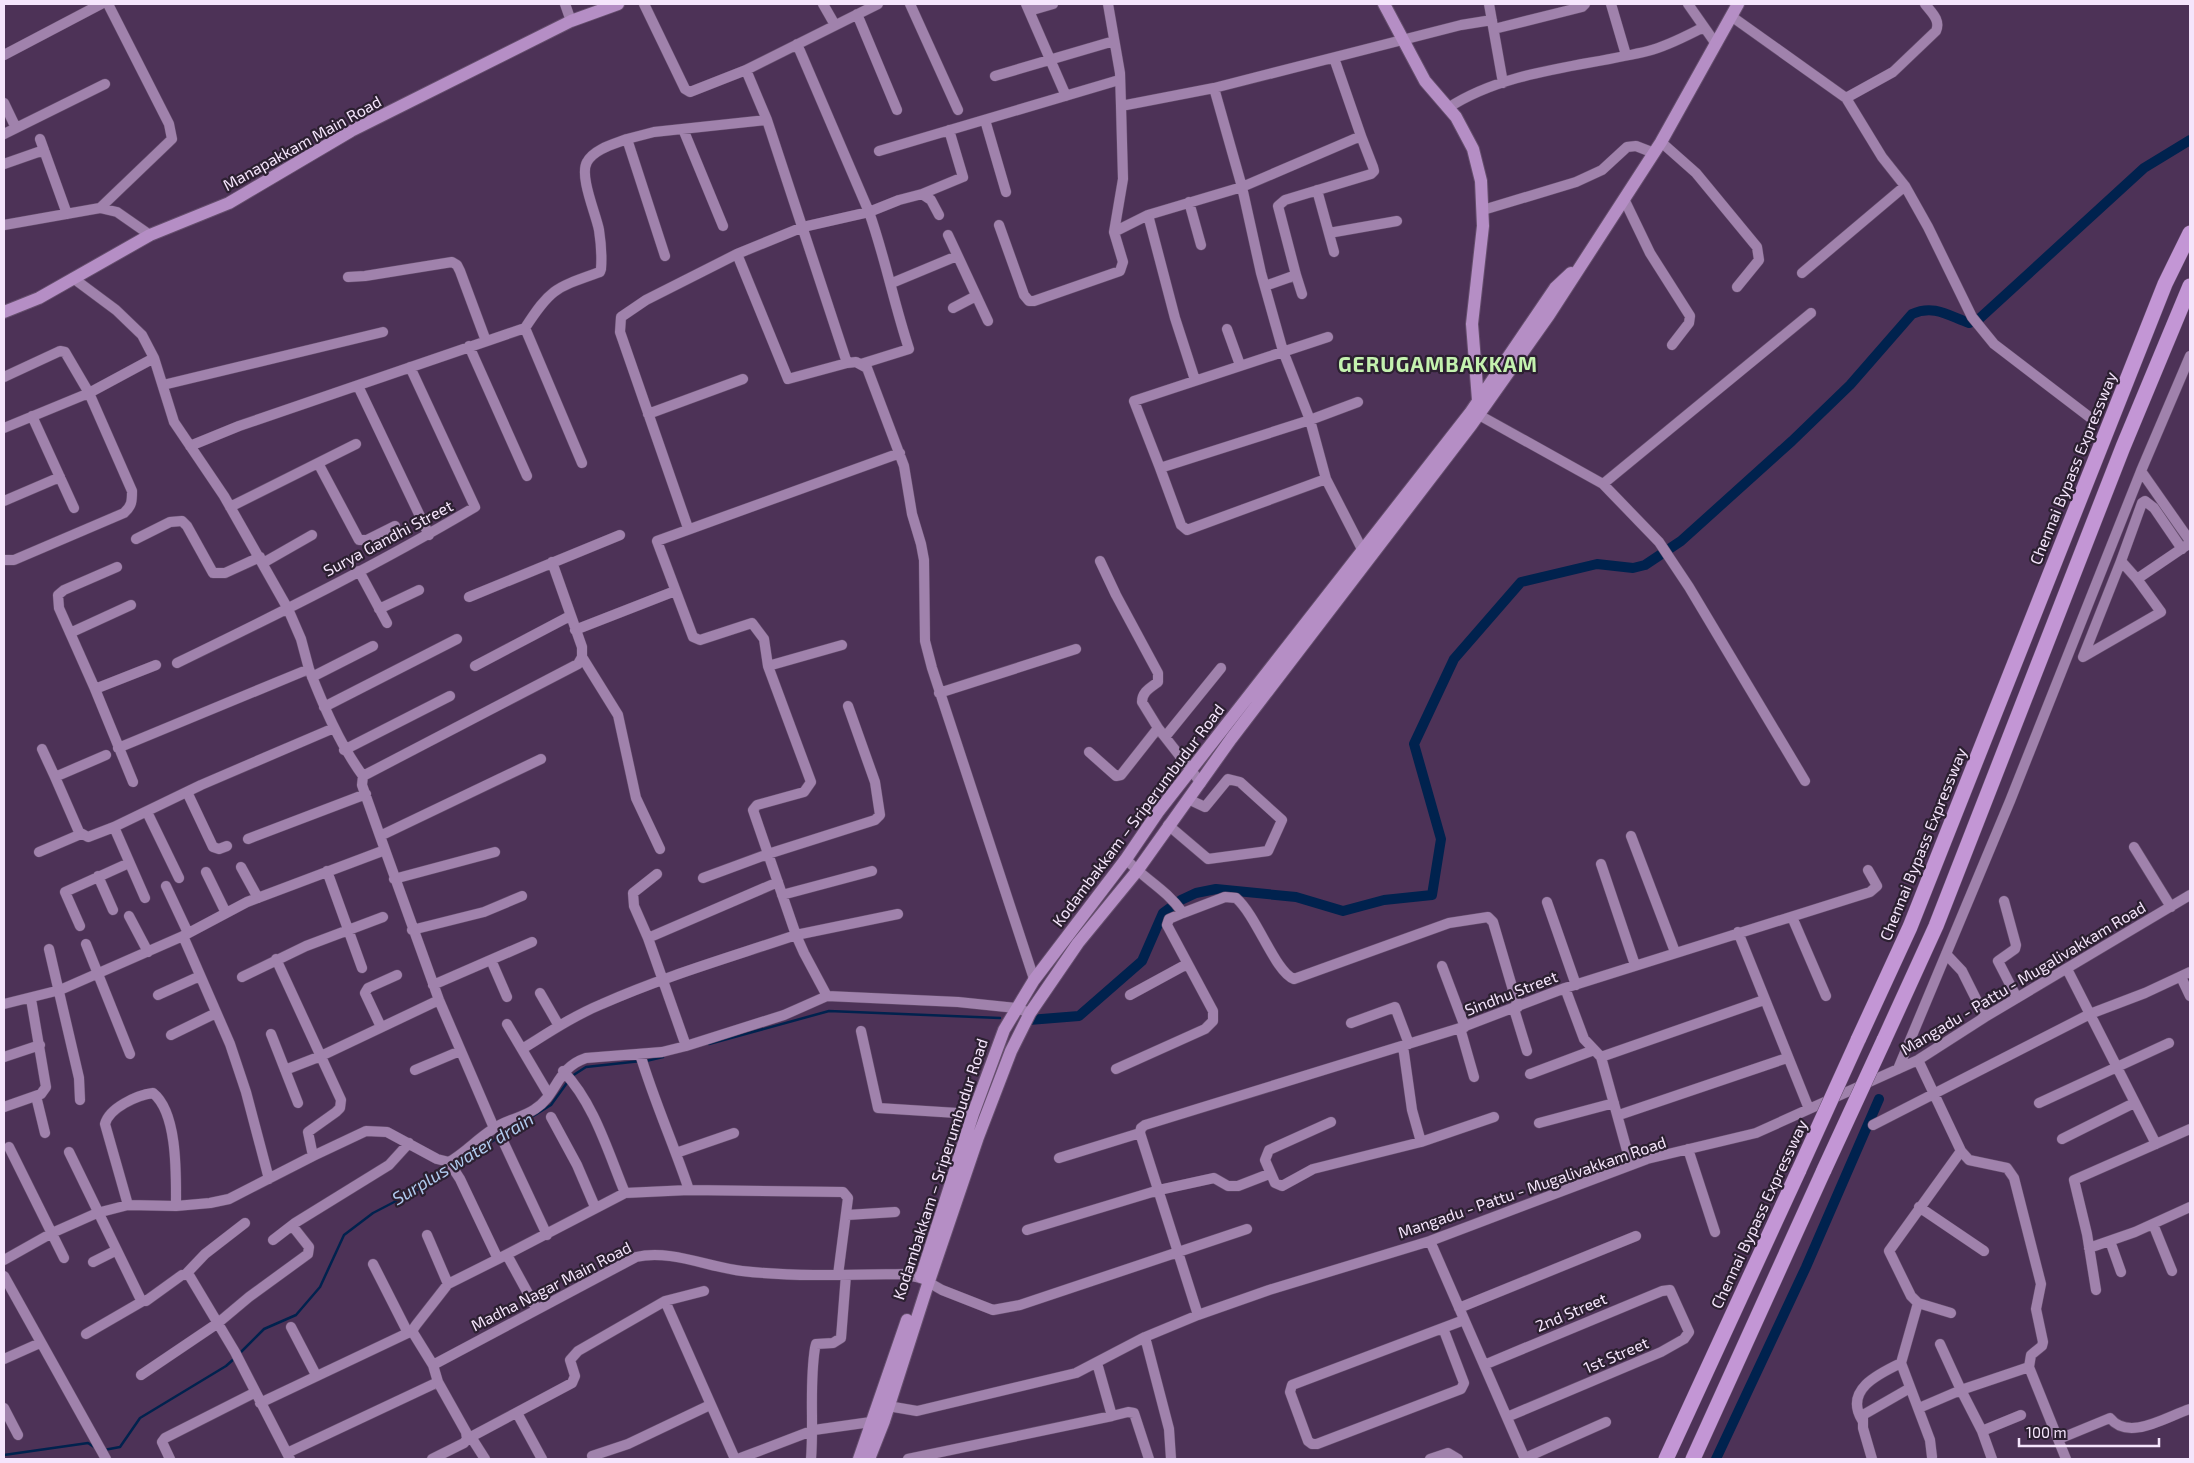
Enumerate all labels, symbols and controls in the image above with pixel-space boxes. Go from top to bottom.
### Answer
street label: Manapakkam Main Road [219,91,384,194]
district label: GERUGAMBAKKAM [1338,351,1538,376]
street label: Chennai Bypass Expressway [2025,368,2120,567]
street label: Surya Gandhi Street [320,495,456,580]
street label: Kodambakkam – Sriperumbudur Road [1048,700,1228,930]
street label: Chennai Bypass Expressway [1875,744,1970,943]
street label: Mangadu - Pattu - Mugalivakkam Road [1897,897,2149,1058]
street label: Sindhu Street [1462,966,1560,1019]
street label: Kodambakkam – Sriperumbudur Road [888,1036,991,1302]
water label: Surplus water drain [388,1107,537,1209]
street label: Chennai Bypass Expressway [1706,1116,1811,1311]
street label: Mangadu - Pattu - Mugalivakkam Road [1395,1132,1668,1241]
street label: Madha Nagar Main Road [467,1237,634,1334]
street label: 2nd Street [1532,1288,1609,1335]
street label: 1st Street [1581,1332,1651,1377]
scale bar [2019,1416,2159,1448]
text: 100 m [2026,1423,2067,1441]

